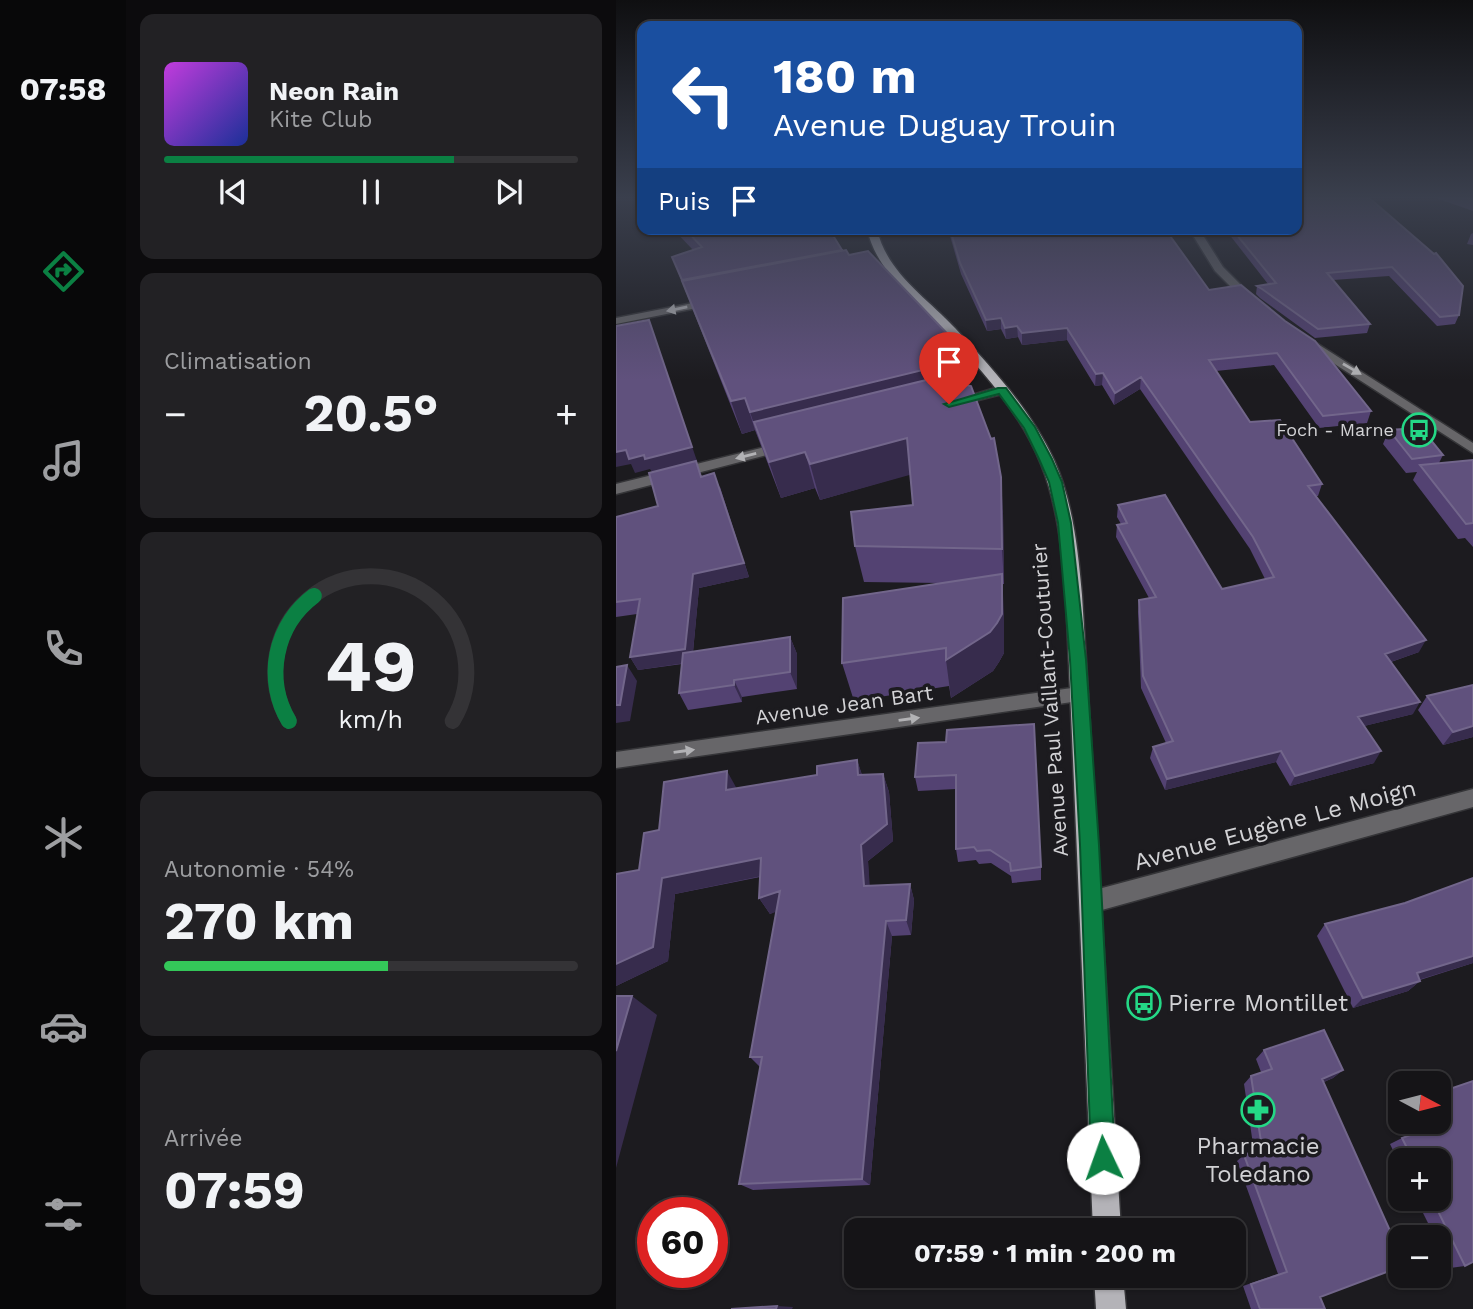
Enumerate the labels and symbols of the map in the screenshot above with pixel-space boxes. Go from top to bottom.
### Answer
one-way arrow [666,303,688,314]
pin [919,332,979,404]
one-way arrow [1343,363,1362,375]
bus stop icon: Foch - Marne [1400,411,1438,449]
place label: Foch - Marne [1276,419,1394,440]
one-way arrow [735,451,757,462]
street label: Avenue Paul Vaillant-Couturier [1026,542,1073,858]
street label: Avenue Jean Bart [753,680,935,729]
one-way arrow [898,714,920,725]
one-way arrow [673,745,695,756]
street label: Avenue Eugène Le Moign [1131,774,1419,876]
bus stop icon: Pierre Montillet [1125,984,1163,1022]
place label: Pierre Montillet [1168,989,1348,1017]
north arrow [1388,1071,1451,1134]
pharmacy icon: Pharmacie Toledano [1239,1091,1277,1129]
position arrow [1066,1121,1140,1195]
place label: Pharmacie Toledano [1197,1132,1320,1188]
speed limit sign: 60 [637,1197,728,1288]

